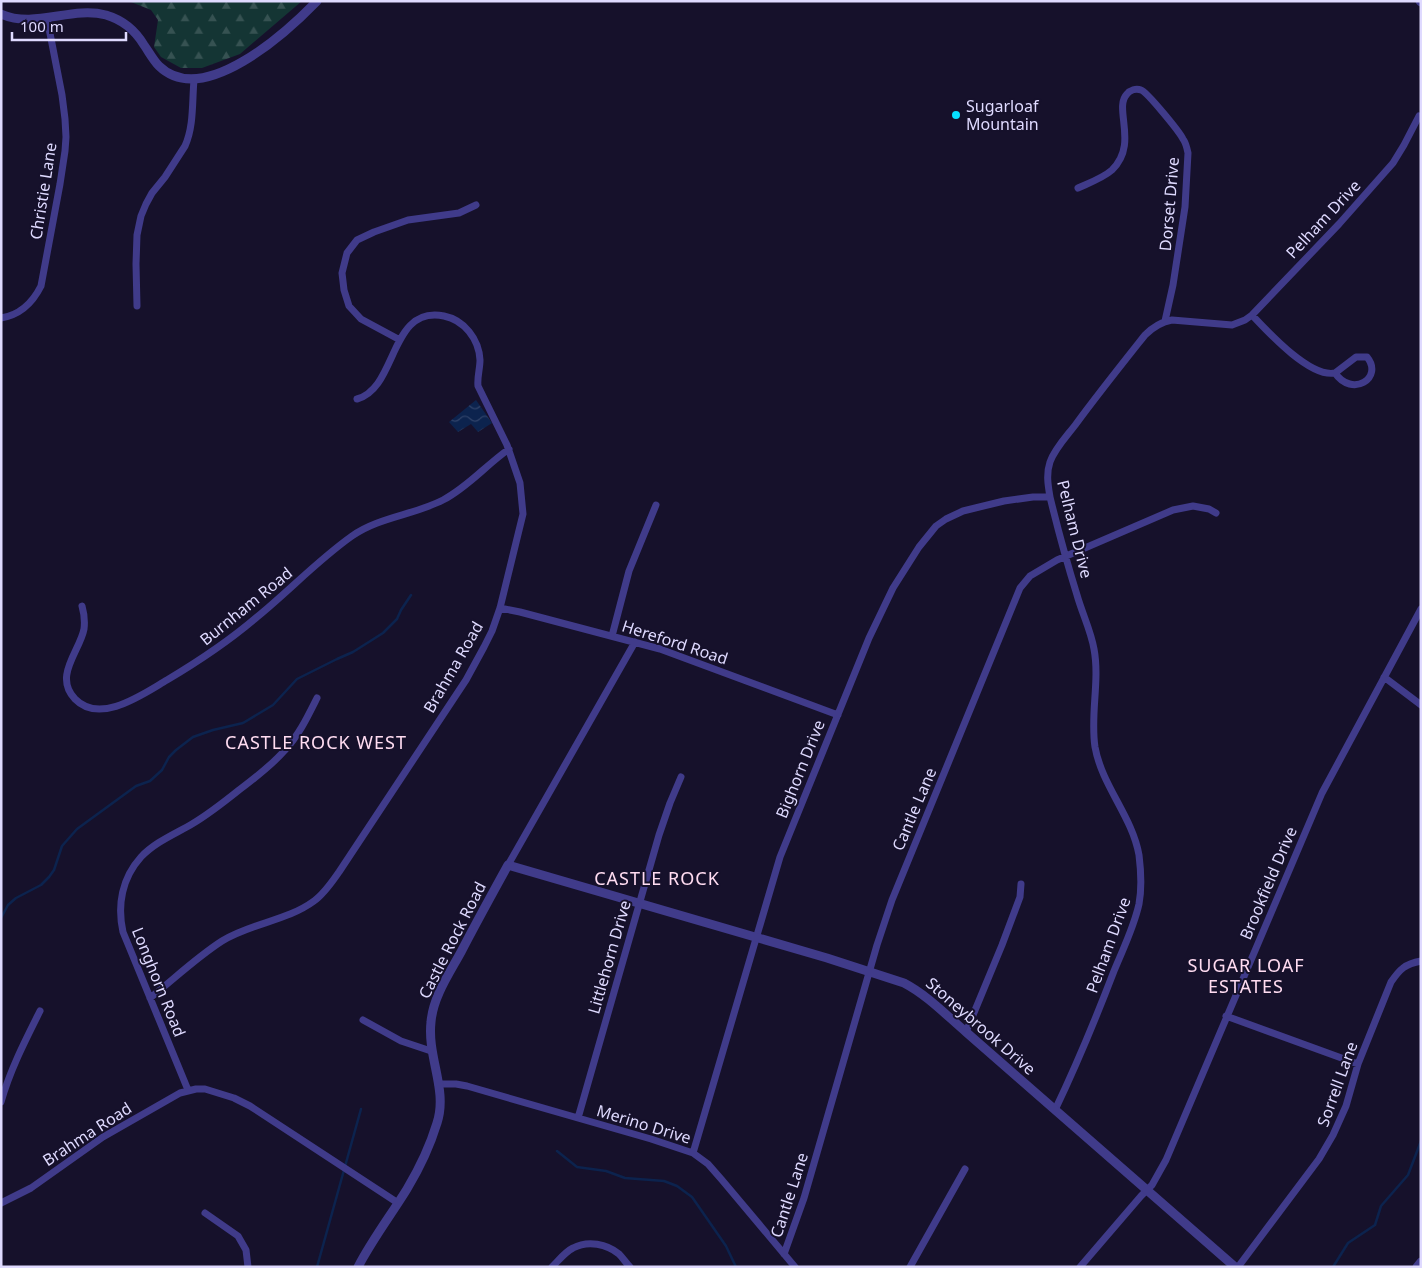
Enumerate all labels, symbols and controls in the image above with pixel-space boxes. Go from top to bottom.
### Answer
scale bar [12,10,126,42]
text: 100 m [20,16,64,36]
place label: Sugarloaf Mountain [966,95,1040,135]
marker: Sugarloaf Mountain [950,109,962,121]
street label: Christie Lane [24,141,62,241]
street label: Dorset Drive [1154,156,1184,252]
street label: Pelham Drive [1281,175,1365,263]
street label: Pelham Drive [1052,478,1098,580]
street label: Burnham Road [195,562,297,650]
street label: Hereford Road [619,615,731,669]
street label: Brahma Road [418,617,488,717]
street label: Bighorn Drive [770,717,830,821]
district label: CASTLE ROCK WEST [225,730,407,754]
street label: Cantle Lane [887,764,941,854]
street label: Brookfield Drive [1234,823,1302,943]
district label: CASTLE ROCK [594,866,720,890]
street label: Castle Rock Road [413,878,491,1002]
street label: Pelham Drive [1080,894,1136,996]
street label: Littlehorn Drive [582,898,636,1016]
street label: Longhorn Road [127,924,191,1040]
district label: SUGAR LOAF ESTATES [1187,953,1305,998]
street label: Stoneybrook Drive [921,972,1041,1080]
street label: Sorrell Lane [1311,1038,1363,1130]
street label: Brahma Road [38,1097,136,1171]
street label: Merino Drive [594,1099,694,1149]
street label: Cantle Lane [765,1150,813,1240]

